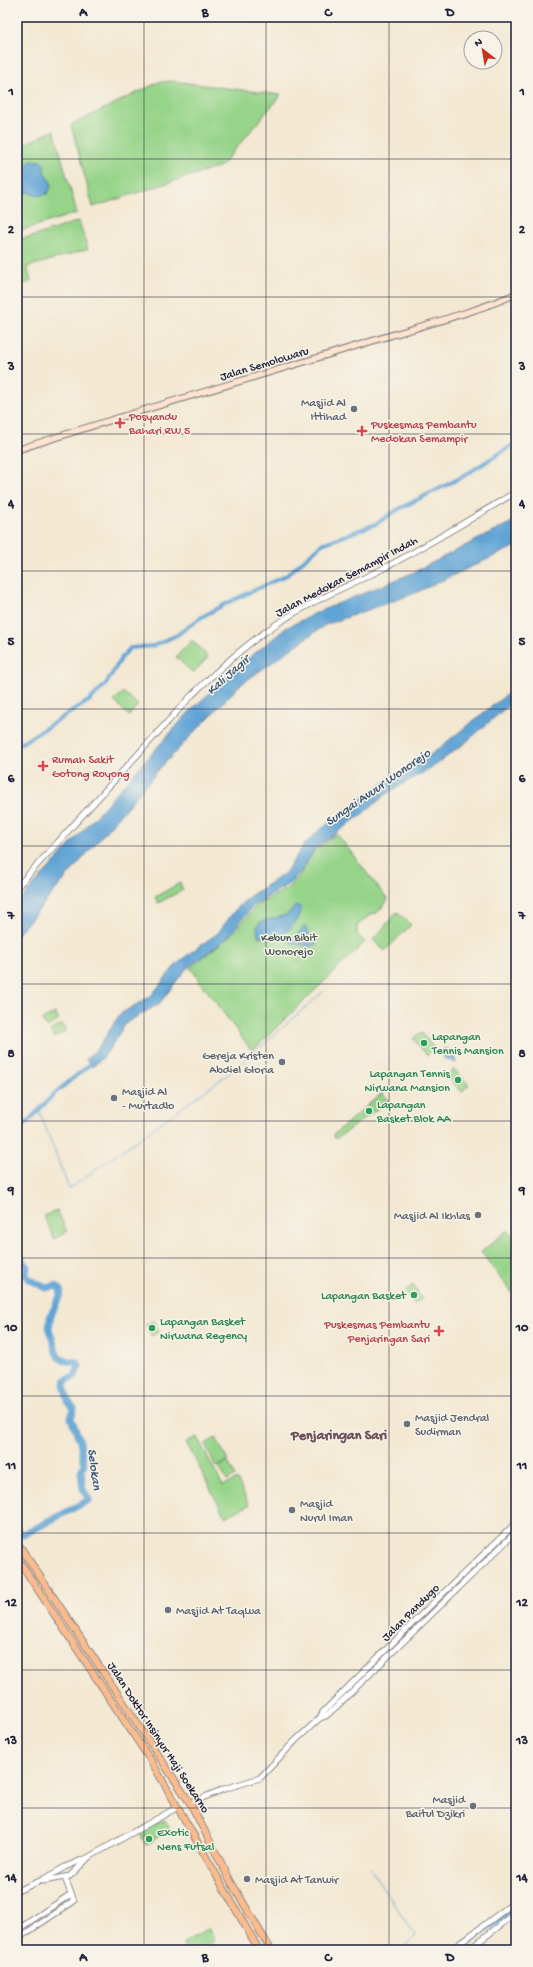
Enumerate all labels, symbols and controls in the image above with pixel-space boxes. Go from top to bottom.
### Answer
text: A [78,6,88,21]
text: B [201,6,210,21]
text: C [323,6,333,21]
text: D [445,6,455,21]
north arrow [463,30,503,70]
text: N [473,36,485,50]
text: 1 [7,85,14,100]
text: 1 [518,85,525,100]
text: 2 [8,223,15,238]
text: 2 [519,223,526,238]
street label: Jalan Semolowaru [219,345,311,385]
text: 3 [7,360,15,375]
text: 3 [518,360,526,375]
place label: Masjid Al Ittihad [301,397,347,425]
marker: Masjid Al Ittihad [349,404,359,414]
place label: Posyandu Bahari RW 5 [128,411,190,439]
marker: Posyandu Bahari RW 5 [114,417,126,429]
place label: Puskesmas Pembantu Medokan Semampir [370,419,477,447]
marker: Puskesmas Pembantu Medokan Semampir [356,425,368,437]
text: 4 [7,497,15,512]
text: 4 [518,497,526,512]
street label: Jalan Medokan Semampir Indah [273,534,421,621]
text: 5 [8,635,15,650]
text: 5 [519,635,526,650]
water label: Kali Jagir [204,651,255,699]
water label: Sungai Avuur Wonorejo [323,745,435,830]
place label: Rumah Sakit Gotong Royong [52,754,130,782]
marker: Rumah Sakit Gotong Royong [37,760,49,772]
text: 6 [8,772,15,787]
text: 6 [519,772,526,787]
text: 7 [7,909,16,924]
text: 7 [518,909,527,924]
park label: Kebun Bibit Wonorejo [261,932,318,960]
place label: Lapangan Tennis Mansion [431,1031,504,1059]
marker: Lapangan Tennis Mansion [419,1038,429,1048]
text: 8 [7,1047,15,1062]
text: 8 [518,1047,526,1062]
place label: Gereja Kristen Abdiel Gloria [202,1050,274,1078]
marker: Gereja Kristen Abdiel Gloria [277,1057,287,1067]
place label: Lapangan Tennis Nirwana Mansion [365,1068,451,1096]
marker: Lapangan Tennis Nirwana Mansion [453,1075,463,1085]
place label: Masjid Al - Murtadlo [122,1086,174,1114]
marker: Masjid Al - Murtadlo [109,1093,119,1103]
place label: Lapangan Basket Blok AA [376,1099,452,1127]
marker: Lapangan Basket Blok AA [364,1106,374,1116]
text: 9 [7,1184,15,1199]
text: 9 [518,1184,526,1199]
place label: Masjid Al Ikhlas [394,1210,471,1224]
marker: Masjid Al Ikhlas [473,1210,483,1220]
place label: Lapangan Basket [321,1290,407,1304]
marker: Lapangan Basket [409,1290,419,1300]
place label: Lapangan Basket Nirwana Regency [160,1316,247,1344]
place label: Puskesmas Pembantu Penjaringan Sari [323,1319,430,1347]
text: 10 [4,1321,18,1336]
text: 10 [515,1321,529,1336]
marker: Lapangan Basket Nirwana Regency [147,1323,157,1333]
marker: Puskesmas Pembantu Penjaringan Sari [433,1325,445,1337]
place label: Masjid Jendral Sudirman [415,1412,490,1440]
marker: Masjid Jendral Sudirman [402,1419,412,1429]
district label: Penjaringan Sari [290,1428,387,1445]
water label: Selokan [83,1448,104,1492]
text: 11 [5,1459,16,1474]
text: 11 [516,1459,527,1474]
place label: Masjid Nurul Iman [300,1498,353,1526]
marker: Masjid Nurul Iman [287,1505,297,1515]
street label: Jalan Pandugo [380,1582,443,1645]
text: 12 [4,1596,17,1611]
text: 12 [515,1596,528,1611]
marker: Masjid At Taqwa [163,1605,173,1615]
place label: Masjid At Taqwa [176,1605,261,1619]
street label: Jalan Doktor Insinyur Haji Soekarno [103,1660,211,1816]
text: 13 [4,1734,17,1749]
text: 13 [515,1734,528,1749]
place label: Masjid Baitul Dzikri [405,1794,466,1822]
marker: Masjid Baitul Dzikri [468,1801,478,1811]
place label: Exotic Nens Futsal [157,1827,215,1855]
marker: Exotic Nens Futsal [144,1834,154,1844]
text: 14 [4,1871,18,1886]
text: 14 [515,1871,529,1886]
marker: Masjid At Tanwir [242,1874,252,1884]
place label: Masjid At Tanwir [255,1874,340,1888]
text: A [78,1951,88,1966]
text: B [201,1951,210,1966]
text: C [323,1951,333,1966]
text: D [445,1951,455,1966]

